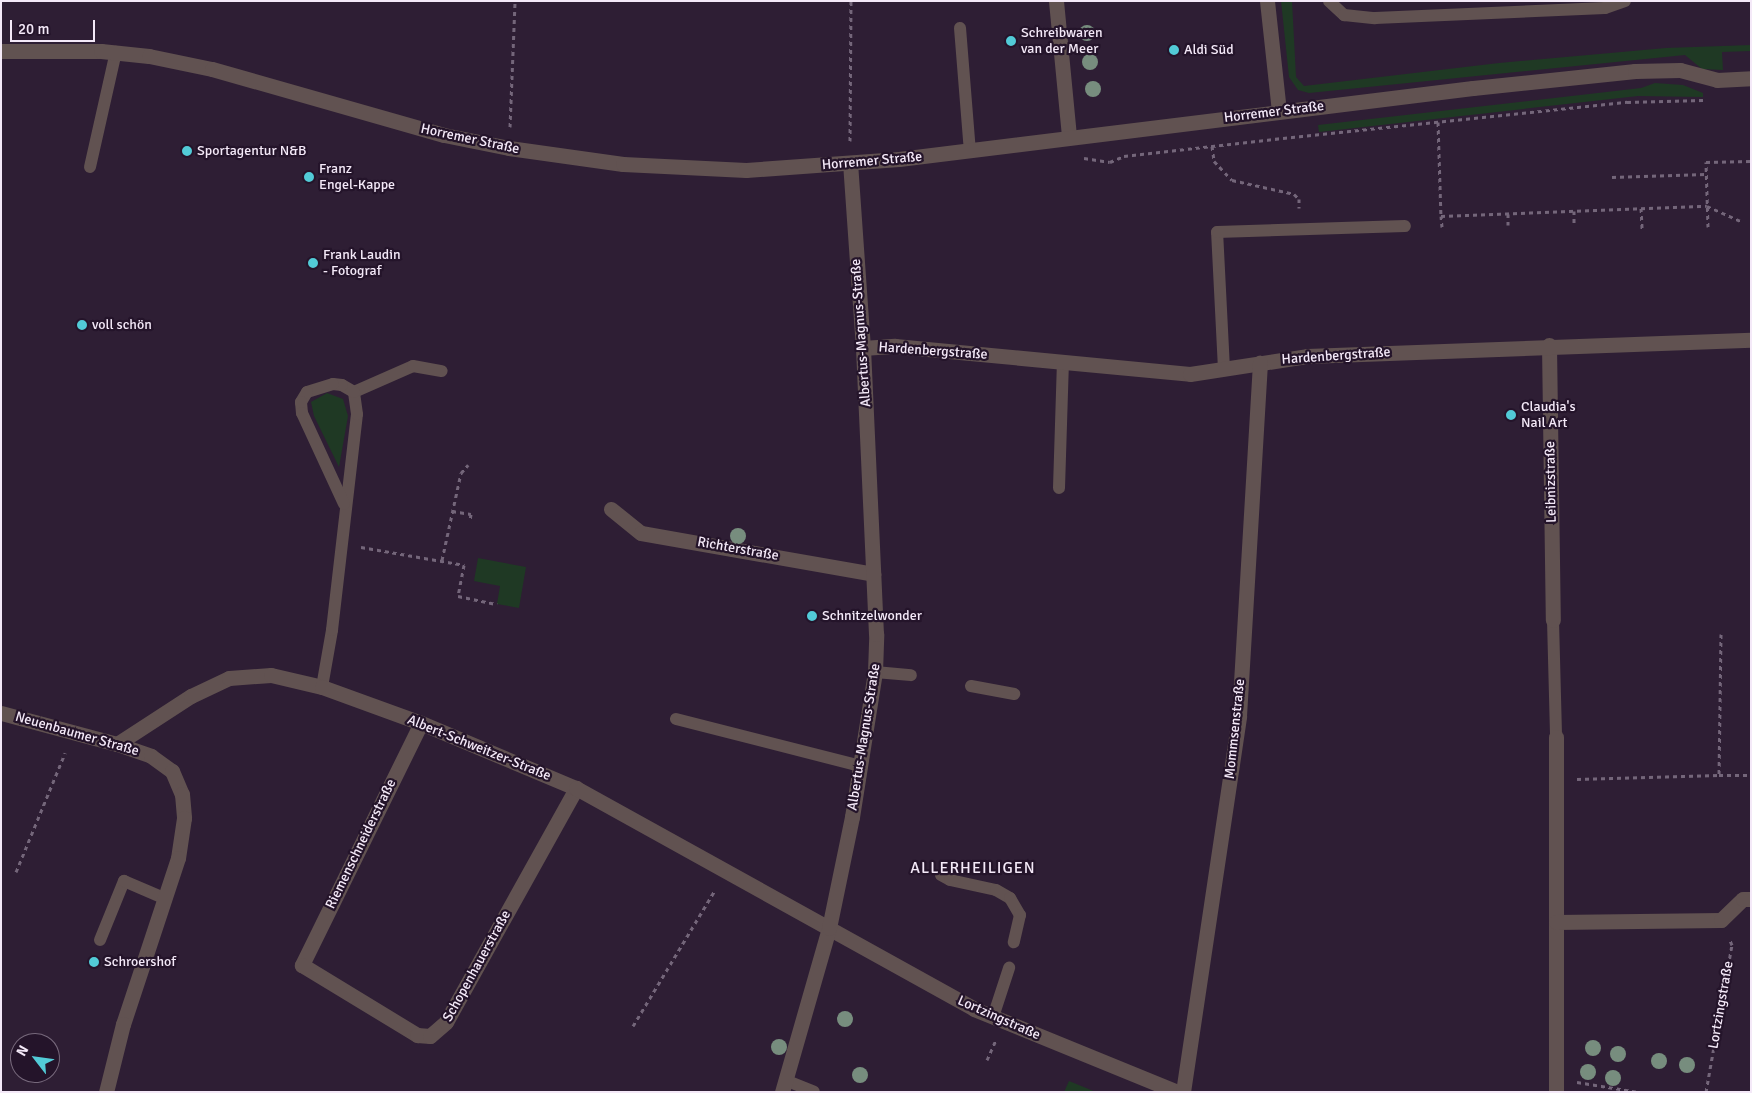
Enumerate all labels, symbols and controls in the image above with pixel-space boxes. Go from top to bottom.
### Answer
scale bar [12,10,98,42]
text: 20 m [18,20,49,38]
place label: Schreibwaren van der Meer [1021,25,1103,58]
marker: Schreibwaren van der Meer [1005,35,1017,47]
place label: Aldi Süd [1184,42,1234,58]
marker: Aldi Süd [1168,44,1180,56]
street label: Horremer Straße [1223,98,1325,126]
street label: Horremer Straße [419,120,521,158]
place label: Sportagentur N&B [197,143,306,159]
marker: Sportagentur N&B [181,145,193,157]
street label: Horremer Straße [821,148,923,174]
place label: Franz Engel-Kappe [319,161,395,193]
marker: Franz Engel-Kappe [303,171,315,183]
place label: Frank Laudin - Fotograf [323,247,401,280]
marker: Frank Laudin - Fotograf [307,257,319,269]
street label: Albertus-Magnus-Straße [847,258,875,408]
place label: voll schön [92,317,152,333]
marker: voll schön [76,319,88,331]
street label: Hardenbergstraße [878,339,988,363]
street label: Hardenbergstraße [1281,344,1391,368]
place label: Claudia's Nail Art [1521,399,1576,432]
marker: Claudia's Nail Art [1505,409,1517,421]
street label: Leibnizstraße [1542,441,1560,523]
street label: Richterstraße [696,534,780,564]
place label: Schnitzelwonder [822,608,922,624]
marker: Schnitzelwonder [806,610,818,622]
street label: Albertus-Magnus-Straße [844,662,884,812]
street label: Mommsenstraße [1221,678,1249,780]
street label: Neuenbaumer Straße [13,708,141,760]
street label: Albert-Schweitzer-Straße [405,711,553,785]
street label: Riemenschneiderstraße [322,776,400,912]
district label: ALLERHEILIGEN [909,858,1037,878]
street label: Schopenhauerstraße [439,907,515,1025]
place label: Schroershof [104,954,176,970]
marker: Schroershof [88,956,100,968]
street label: Lortzingstraße [1705,960,1737,1050]
street label: Lortzingstraße [955,992,1043,1044]
north arrow [10,1033,60,1083]
text: N [13,1042,32,1059]

